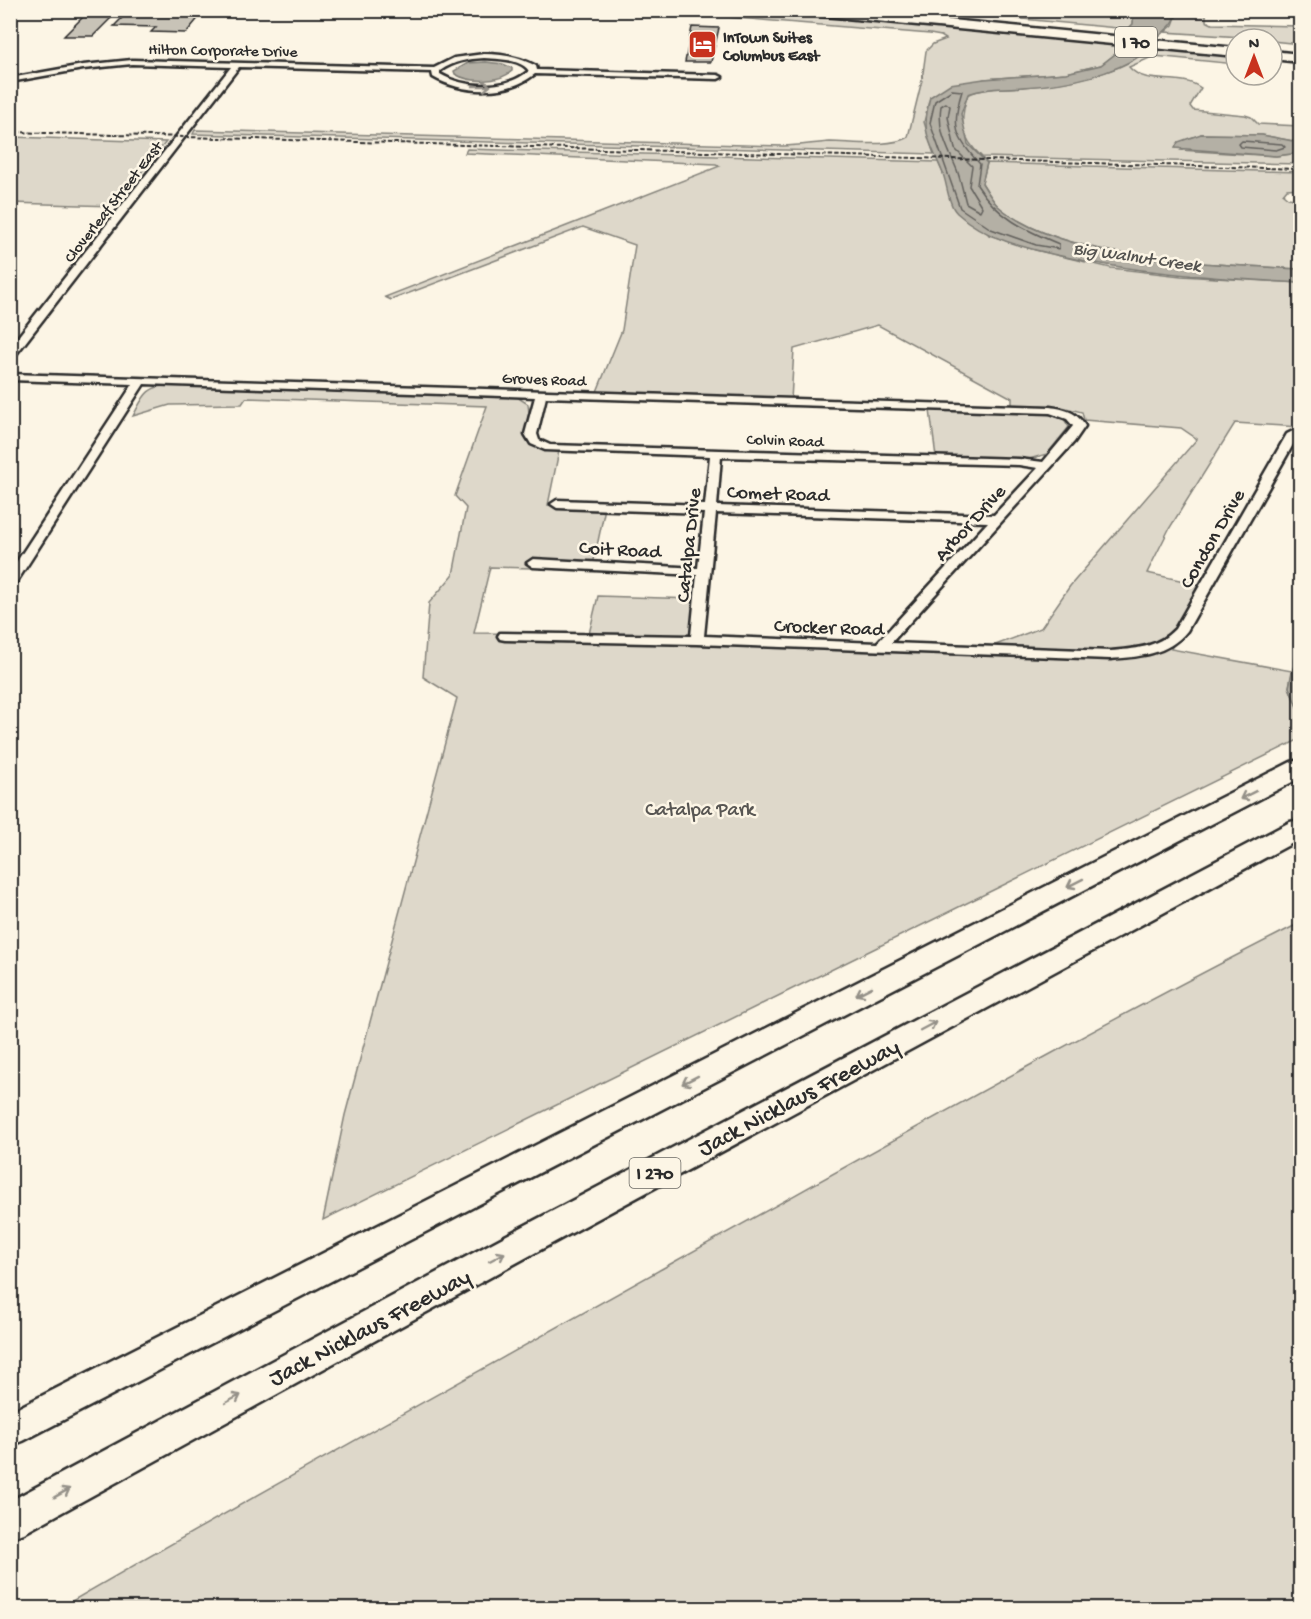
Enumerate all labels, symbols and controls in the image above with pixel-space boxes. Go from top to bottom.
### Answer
road number: I 70 [1115,27,1157,57]
north arrow [1224,27,1284,87]
hotel icon: InTown Suites Columbus East [686,29,718,61]
place label: InTown Suites Columbus East [722,30,821,67]
text: N [1249,36,1260,55]
street label: Hilton Corporate Drive [148,42,298,63]
one-way arrow [472,80,492,92]
street label: Cloverleaf Street East [62,138,169,268]
water label: Big Walnut Creek [1072,239,1204,278]
street label: Groves Road [502,371,588,393]
street label: Colvin Road [746,432,825,453]
street label: Arbor Drive [931,481,1012,567]
street label: Comet Road [726,482,832,509]
street label: Condon Drive [1176,485,1252,593]
street label: Catalpa Drive [673,486,708,604]
street label: Coit Road [578,538,664,565]
street label: Crocker Road [774,616,886,643]
one-way arrow [1240,790,1258,801]
park label: Catalpa Park [645,800,757,823]
one-way arrow [1066,878,1084,890]
one-way arrow [855,986,873,997]
one-way arrow [919,1020,937,1031]
street label: Jack Nicklaus Freeway [694,1034,905,1164]
one-way arrow [682,1074,699,1086]
road number: I 270 [630,1158,680,1188]
one-way arrow [488,1251,505,1263]
street label: Jack Nicklaus Freeway [265,1264,476,1394]
one-way arrow [224,1393,241,1405]
one-way arrow [53,1487,70,1499]

